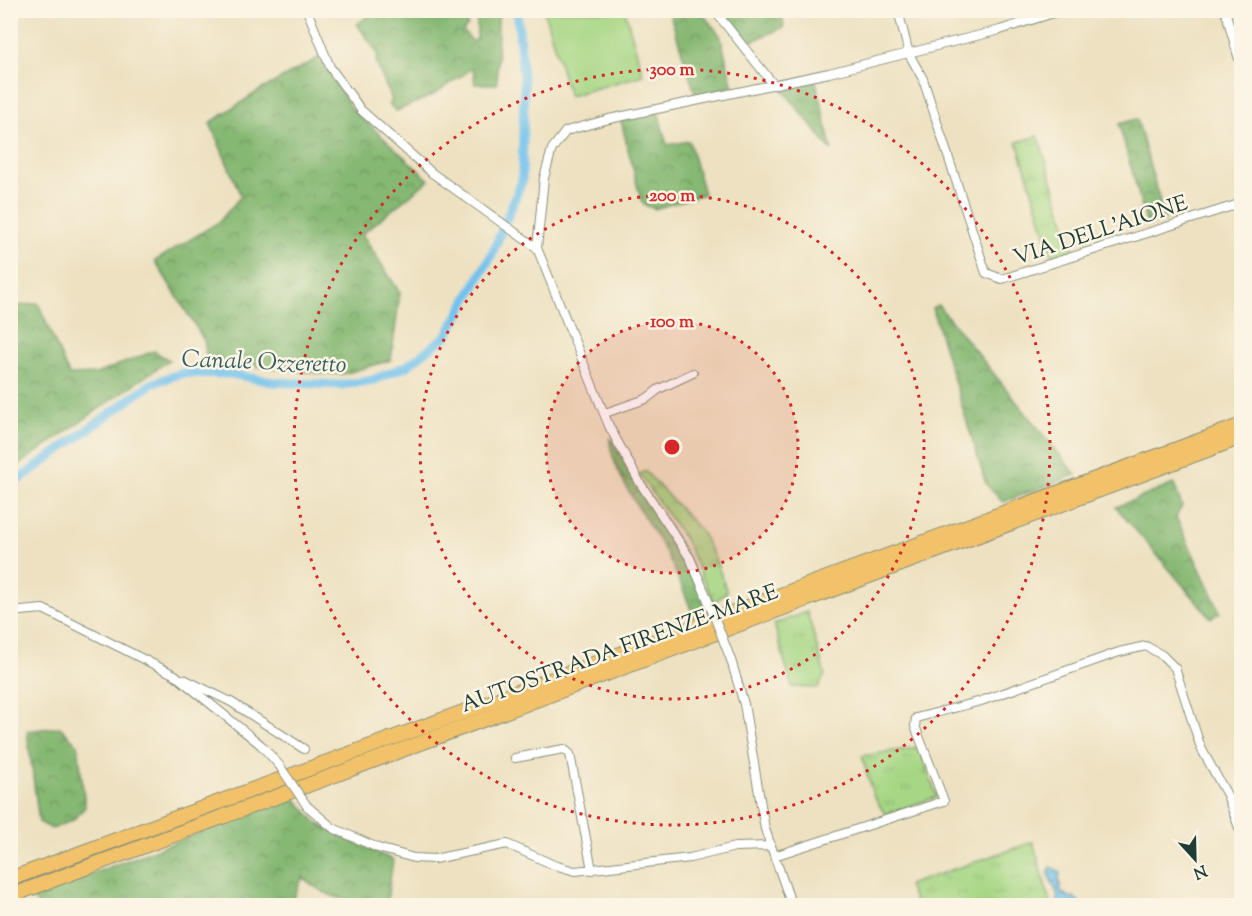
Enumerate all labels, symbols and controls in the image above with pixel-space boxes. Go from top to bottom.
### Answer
text: 300 m [650,58,695,84]
text: 200 m [649,184,695,210]
street label: VIA DELL'AIONE [1010,189,1192,275]
text: 100 m [650,310,694,336]
water label: Canale Ozzeretto [181,343,347,383]
centre of rings [662,437,682,457]
street label: AUTOSTRADA FIRENZE-MARE [457,577,783,722]
north arrow [1165,829,1225,889]
text: N [1189,858,1210,884]

